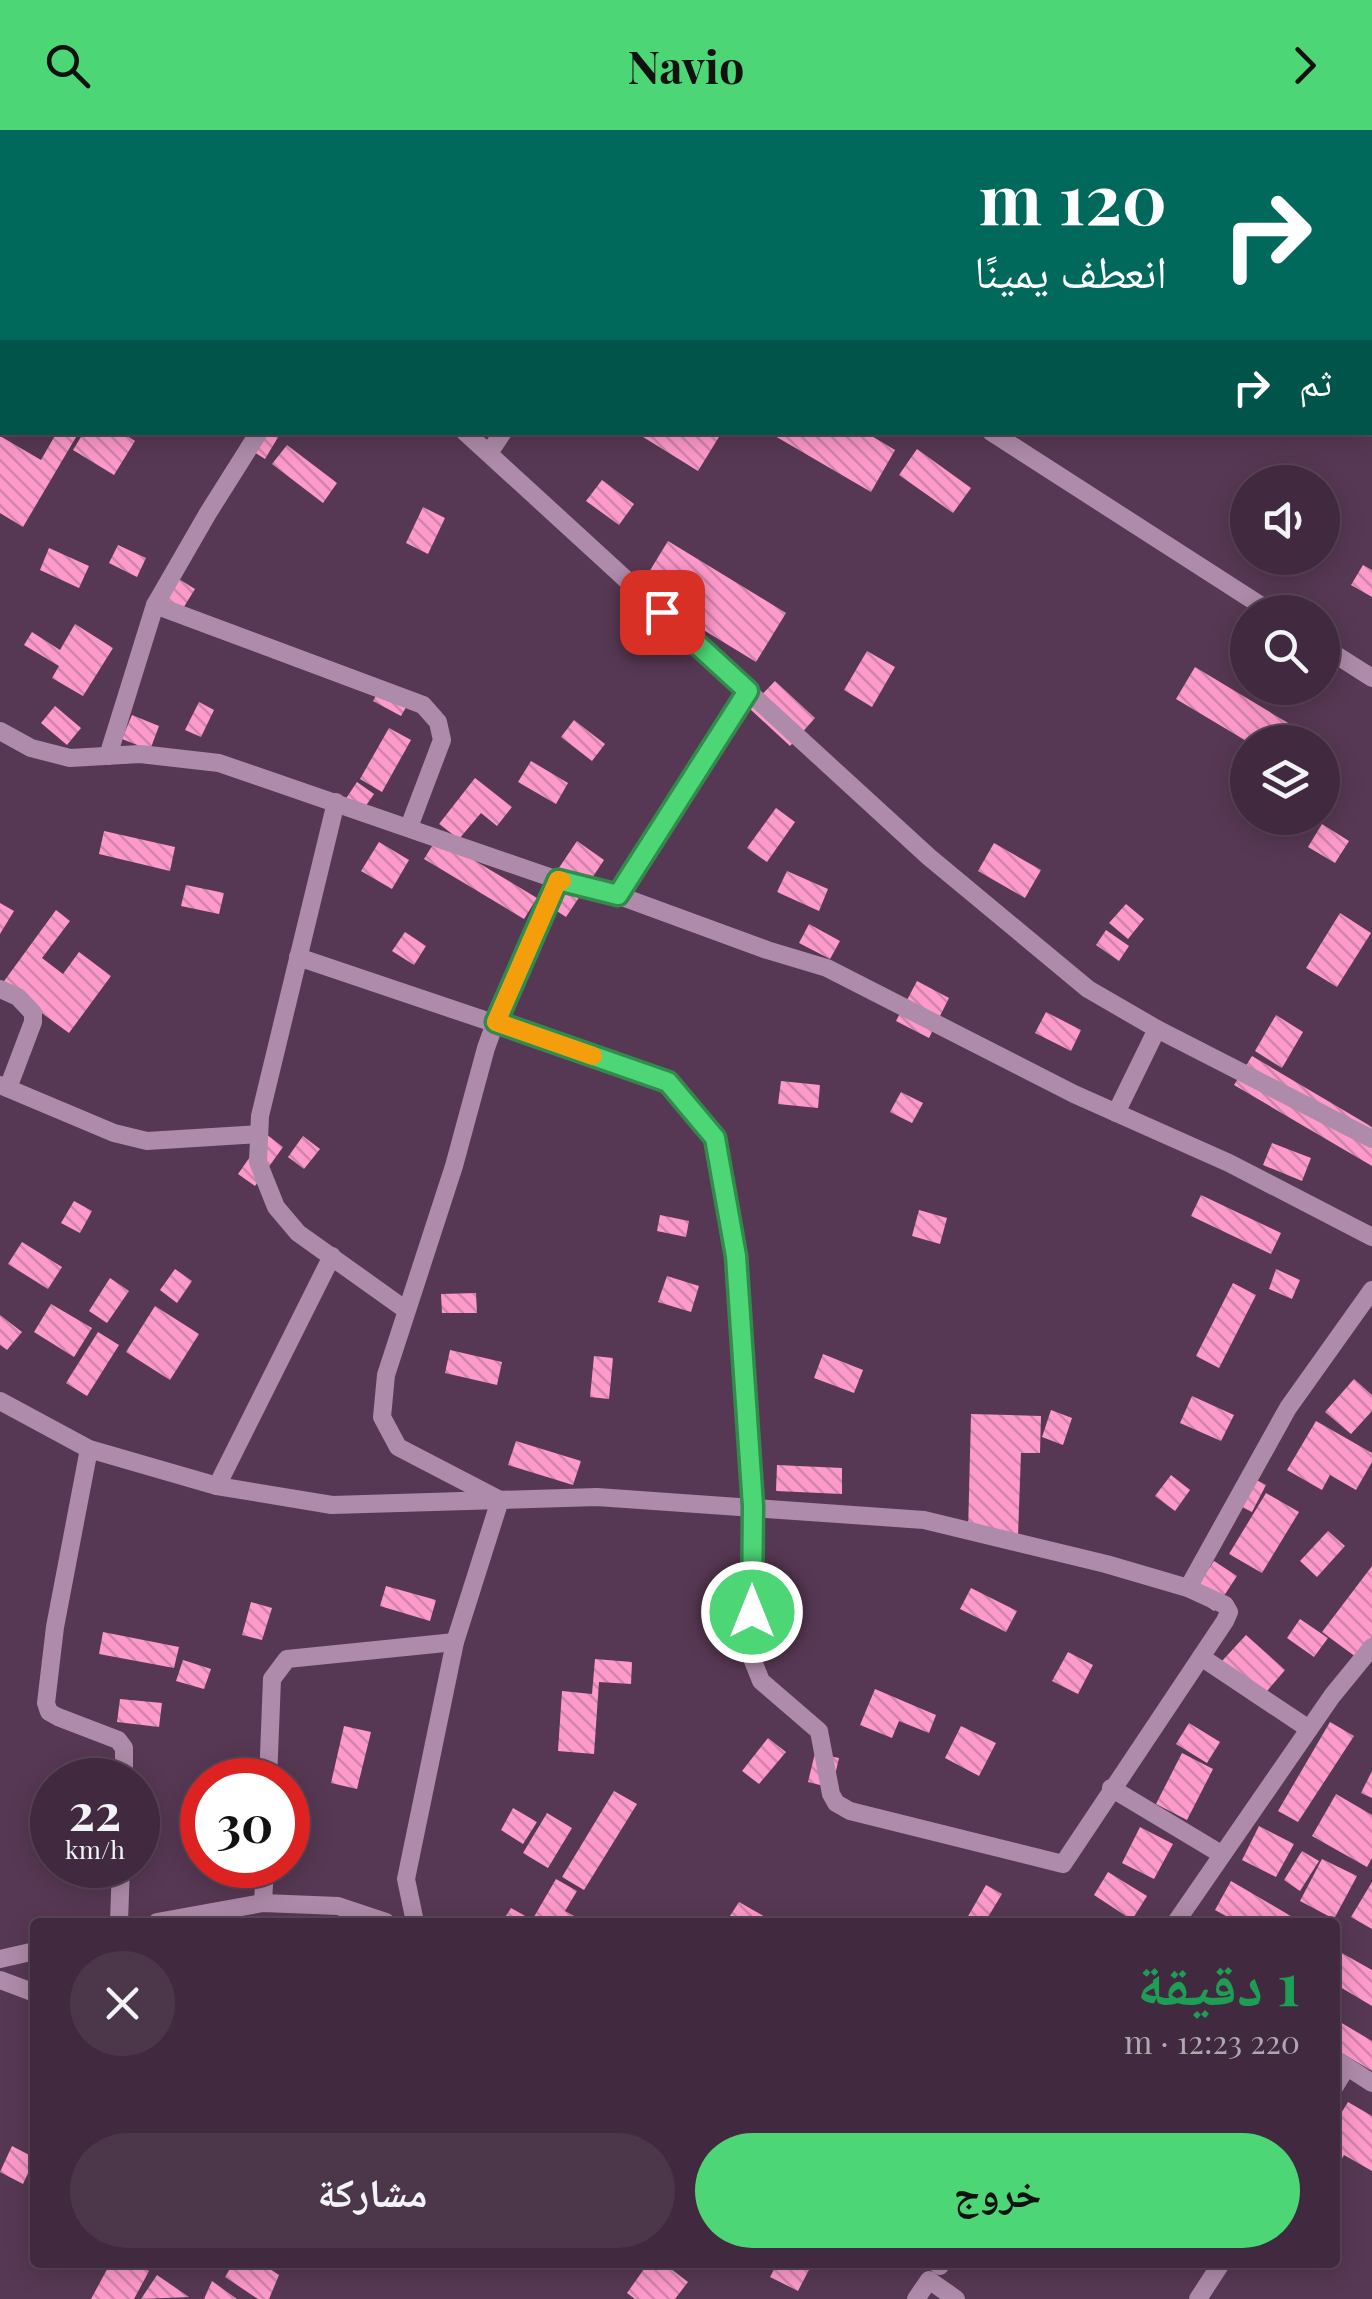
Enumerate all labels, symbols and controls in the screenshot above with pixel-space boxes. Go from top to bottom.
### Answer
text: Navio [628,35,744,95]
icon: search [40,38,95,93]
icon: forward [1277,38,1332,93]
text: 120 m [979,149,1167,243]
icon: right [1202,170,1332,300]
text: انعطف يمينًا [974,239,1167,299]
text: ثم [1299,355,1332,406]
icon: right [1224,360,1279,415]
map controls [1230,465,1340,835]
button: sound [1230,465,1340,575]
pin [620,570,705,655]
icon: arrive [635,585,690,640]
button: search [1230,595,1340,705]
button: layers [1230,725,1340,835]
position arrow [700,1560,804,1664]
speed limit sign: 30 [180,1758,310,1888]
text: 22 [69,1777,121,1844]
text: km/h [65,1832,125,1865]
text: 1 دقيقة [1137,1941,1300,2021]
button: close [70,1951,175,2056]
text: 220 m · 12:23 [1124,2019,1300,2062]
button: مشاركة [70,2133,675,2248]
button: خروج [695,2133,1300,2248]

